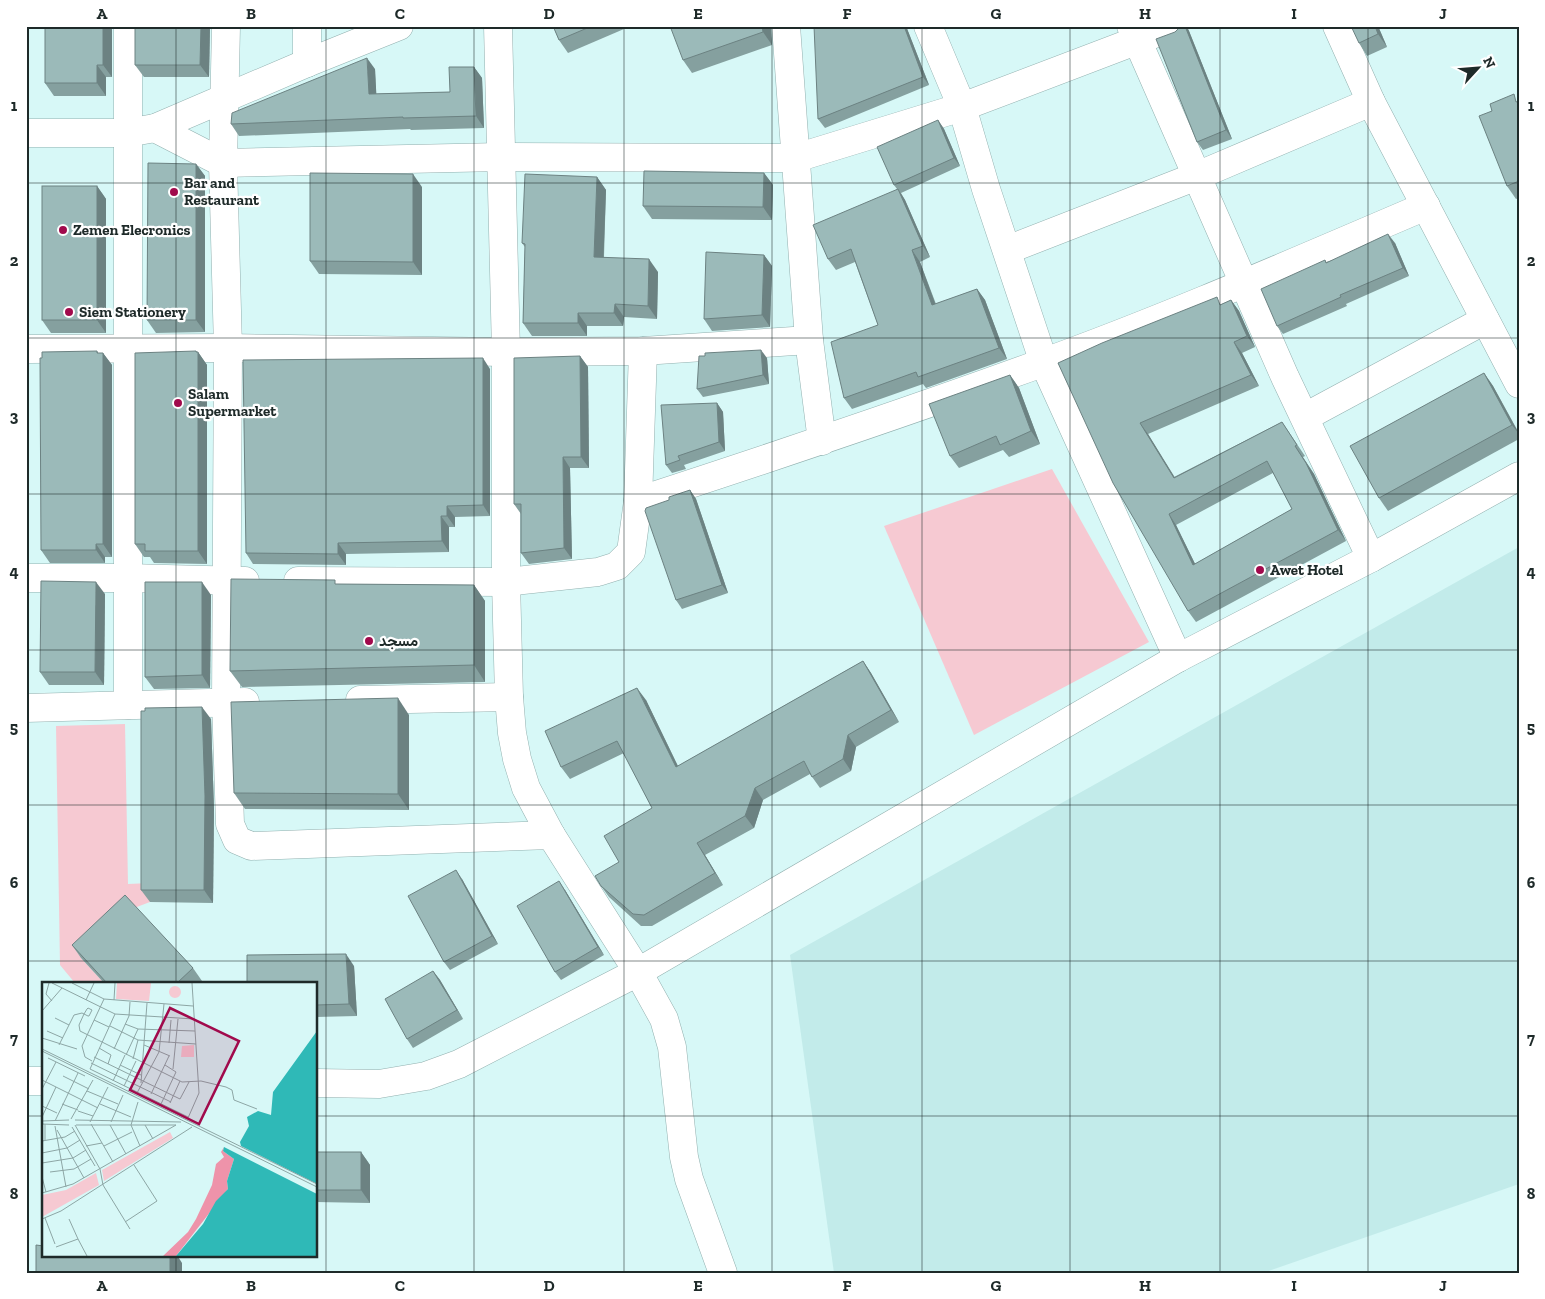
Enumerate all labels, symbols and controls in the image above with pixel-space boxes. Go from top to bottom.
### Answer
text: A [97,4,108,23]
text: B [246,4,256,23]
text: C [395,4,405,23]
text: D [543,4,555,23]
text: E [693,4,703,23]
text: F [842,4,852,23]
text: G [991,4,1002,23]
text: H [1139,4,1151,23]
text: I [1291,4,1297,23]
text: J [1439,4,1447,23]
north arrow [1452,42,1502,92]
text: N [1479,54,1499,71]
text: 1 [11,96,18,115]
text: 1 [1528,96,1535,115]
place label: Bar and Restaurant [184,174,260,209]
marker: Bar and Restaurant [168,186,180,198]
place label: Zemen Elecronics [73,221,190,239]
marker: Zemen Elecronics [57,224,69,236]
text: 2 [10,251,19,270]
text: 2 [1527,251,1536,270]
place label: Siem Stationery [79,303,186,321]
marker: Siem Stationery [63,306,75,318]
place label: Salam Supermarket [188,385,277,420]
marker: Salam Supermarket [172,397,184,409]
text: 3 [10,407,19,426]
text: 3 [1527,407,1536,426]
place label: Awet Hotel [1270,561,1343,579]
text: 4 [9,562,19,581]
text: 4 [1526,562,1536,581]
marker: Awet Hotel [1254,564,1266,576]
place label: مسجد [379,632,418,650]
marker: مسجد [363,635,375,647]
text: 5 [10,718,18,737]
text: 5 [1527,718,1535,737]
text: 6 [10,873,19,892]
text: 6 [1527,873,1536,892]
inset map [42,982,318,1256]
text: 7 [10,1029,18,1048]
text: 7 [1527,1029,1535,1048]
text: 8 [10,1184,19,1203]
text: 8 [1527,1184,1536,1203]
text: A [97,1276,108,1295]
text: B [246,1276,256,1295]
text: C [395,1276,405,1295]
text: D [543,1276,555,1295]
text: E [693,1276,703,1295]
text: F [842,1276,852,1295]
text: G [991,1276,1002,1295]
text: H [1139,1276,1151,1295]
text: I [1291,1276,1297,1295]
text: J [1439,1276,1447,1295]

